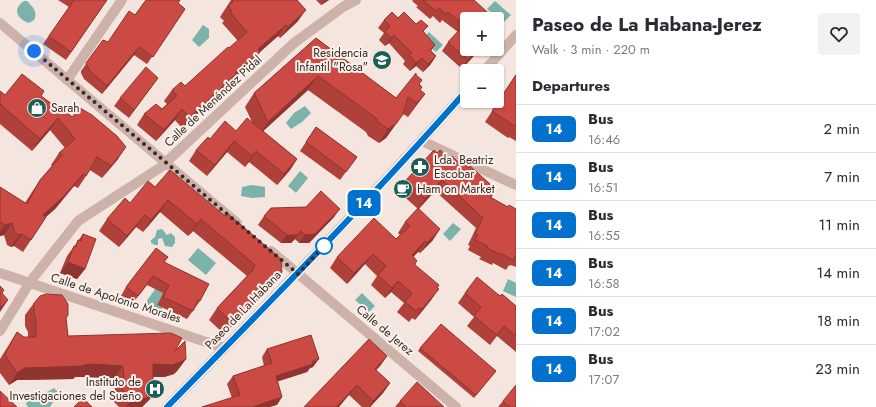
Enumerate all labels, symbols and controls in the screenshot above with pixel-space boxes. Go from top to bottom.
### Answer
text: Paseo de La Habana-Jerez [532,11,762,38]
map controls [460,12,504,108]
button: + [460,12,504,56]
button: heart [818,13,860,55]
text: Walk · 3 min · 220 m [532,40,650,59]
your location [24,41,44,61]
place label: Residencia Infantil "Rosa" [296,44,368,76]
school or university icon: Residencia Infantil "Rosa" [371,49,393,71]
street label: Calle de Menéndez Pidal [160,51,266,151]
button: − [460,64,504,108]
text: Departures [532,75,610,97]
shop icon: Sarah [26,97,48,119]
place label: Sarah [51,99,80,117]
text: Bus [588,108,613,130]
text: 2 min [823,118,860,140]
text: 14 [546,119,562,139]
text: 16:46 [588,130,620,149]
place label: Lda. Beatriz Escobar [434,151,494,183]
pharmacy icon: Lda. Beatriz Escobar [409,156,431,178]
text: Bus [588,156,613,178]
text: 7 min [824,166,860,188]
text: 14 [546,167,562,187]
cafe icon: Ham on Market [392,178,414,200]
text: 16:51 [588,178,618,197]
place label: Ham on Market [417,180,495,198]
line badge: 14 [346,190,382,216]
text: 14 [356,193,372,213]
text: Bus [588,204,613,226]
text: 11 min [819,214,860,236]
text: 14 [546,215,562,235]
text: 16:55 [588,226,620,245]
unlabelled marker [315,237,333,255]
text: Bus [588,252,613,274]
text: 14 min [817,262,860,284]
text: 14 [546,263,562,283]
street label: Paseo de La Habana [201,266,286,354]
street label: Calle de Apolonio Morales [49,268,184,328]
text: 16:58 [588,274,620,293]
street label: Calle de Jerez [352,300,418,360]
text: Bus [588,300,613,322]
text: 18 min [817,310,860,332]
text: 14 [546,311,562,331]
text: 17:02 [588,322,620,341]
text: Bus [588,348,613,370]
text: 23 min [815,358,860,380]
text: 14 [546,359,562,379]
text: 17:07 [588,370,619,389]
place label: Instituto de Investigaciones del Sueño [9,373,141,405]
hospital icon: Instituto de Investigaciones del Sueño [144,378,166,400]

